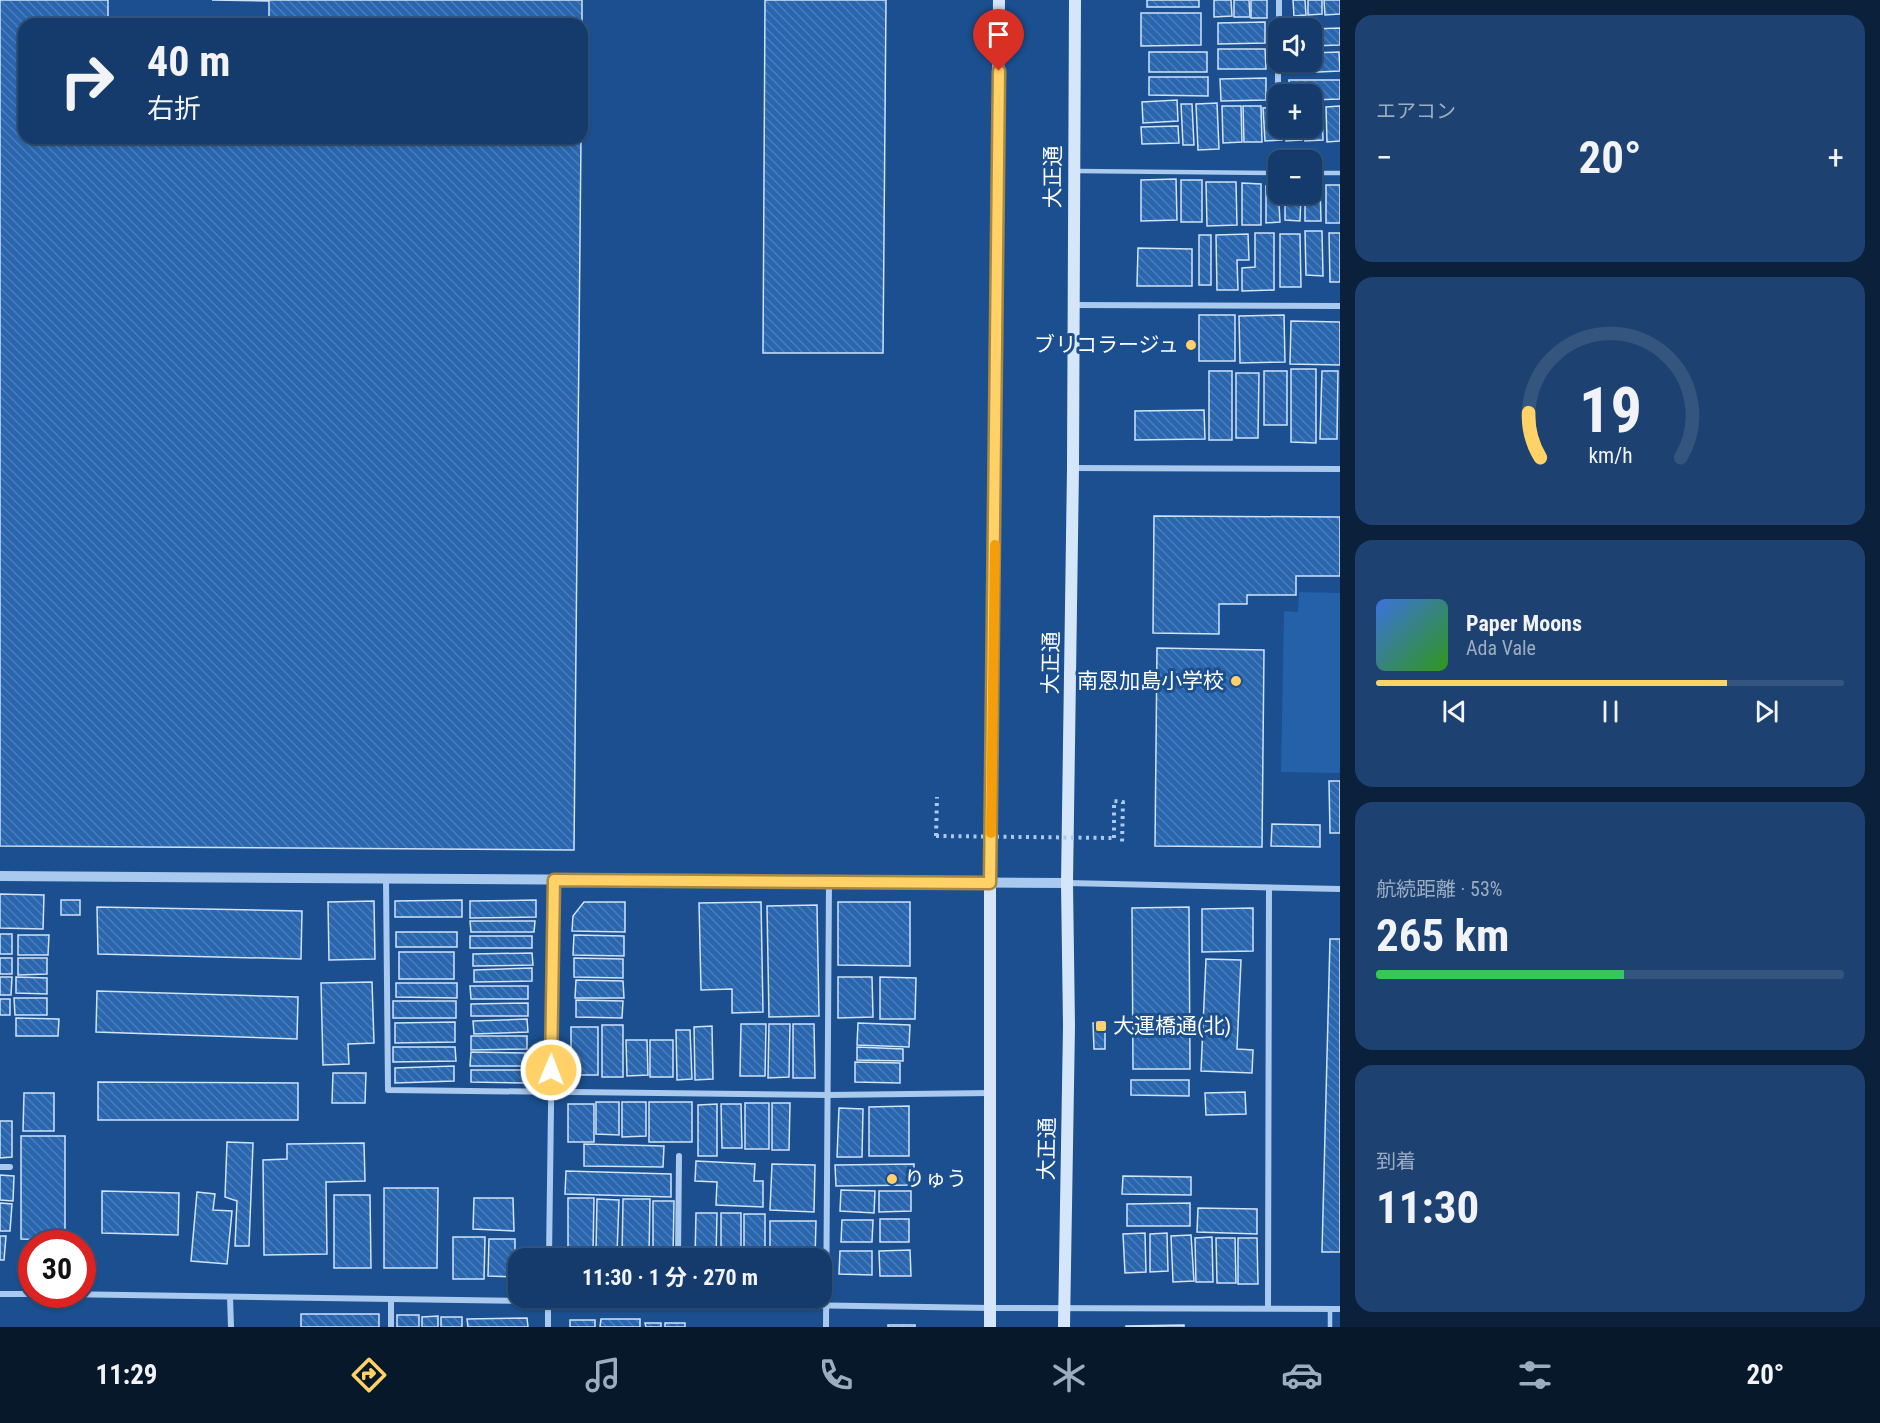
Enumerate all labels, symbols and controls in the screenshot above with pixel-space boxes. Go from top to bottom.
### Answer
pin [973,9,1024,71]
icon: arrive [982,18,1015,51]
map controls [1268,18,1322,204]
button: sound [1268,18,1322,72]
text: 40 m [147,37,230,86]
icon: right [48,42,126,120]
button: + [1268,84,1322,138]
text: 右折 [147,93,201,125]
text: エアコン [1376,99,1456,123]
text: 20° [1579,131,1642,184]
text: − [1376,138,1393,177]
text: + [1828,138,1844,177]
street label: 大正通 [1041,146,1065,209]
button: − [1268,150,1322,204]
place label: ブリコラージュ [1034,333,1179,357]
marker: ブリコラージュ [1184,338,1198,352]
text: 19 [1578,374,1642,447]
text: km/h [1588,444,1632,469]
text: Paper Moons [1466,611,1582,636]
street label: 大正通 [1038,631,1064,695]
text: Ada Vale [1466,636,1536,660]
place label: 南恩加島小学校 [1077,669,1224,693]
marker: 南恩加島小学校 [1229,674,1243,688]
icon: previous [1438,695,1471,728]
icon: pause [1594,695,1627,728]
icon: next [1750,695,1783,728]
text: 航続距離 · 53% [1376,877,1502,901]
text: 265 km [1376,909,1509,962]
place label: 大運橋通(北) [1113,1014,1231,1038]
marker: 大運橋通(北) [1094,1019,1108,1033]
position arrow [519,1038,583,1102]
street label: 大正通 [1034,1117,1060,1181]
text: 到着 [1376,1149,1416,1173]
place label: りゅう [904,1167,967,1191]
marker: りゅう [885,1172,899,1186]
text: 11:30 [1376,1181,1479,1234]
speed limit sign: 30 [18,1230,96,1308]
text: 11:30 · 1 分 · 270 m [582,1265,758,1290]
icon: directions [348,1354,390,1396]
icon: music [582,1354,624,1396]
icon: phone [815,1354,857,1396]
icon: climate [1048,1354,1090,1396]
icon: car [1281,1354,1323,1396]
icon: filters [1514,1354,1556,1396]
text: 11:29 [96,1359,157,1391]
text: 20° [1747,1359,1784,1391]

